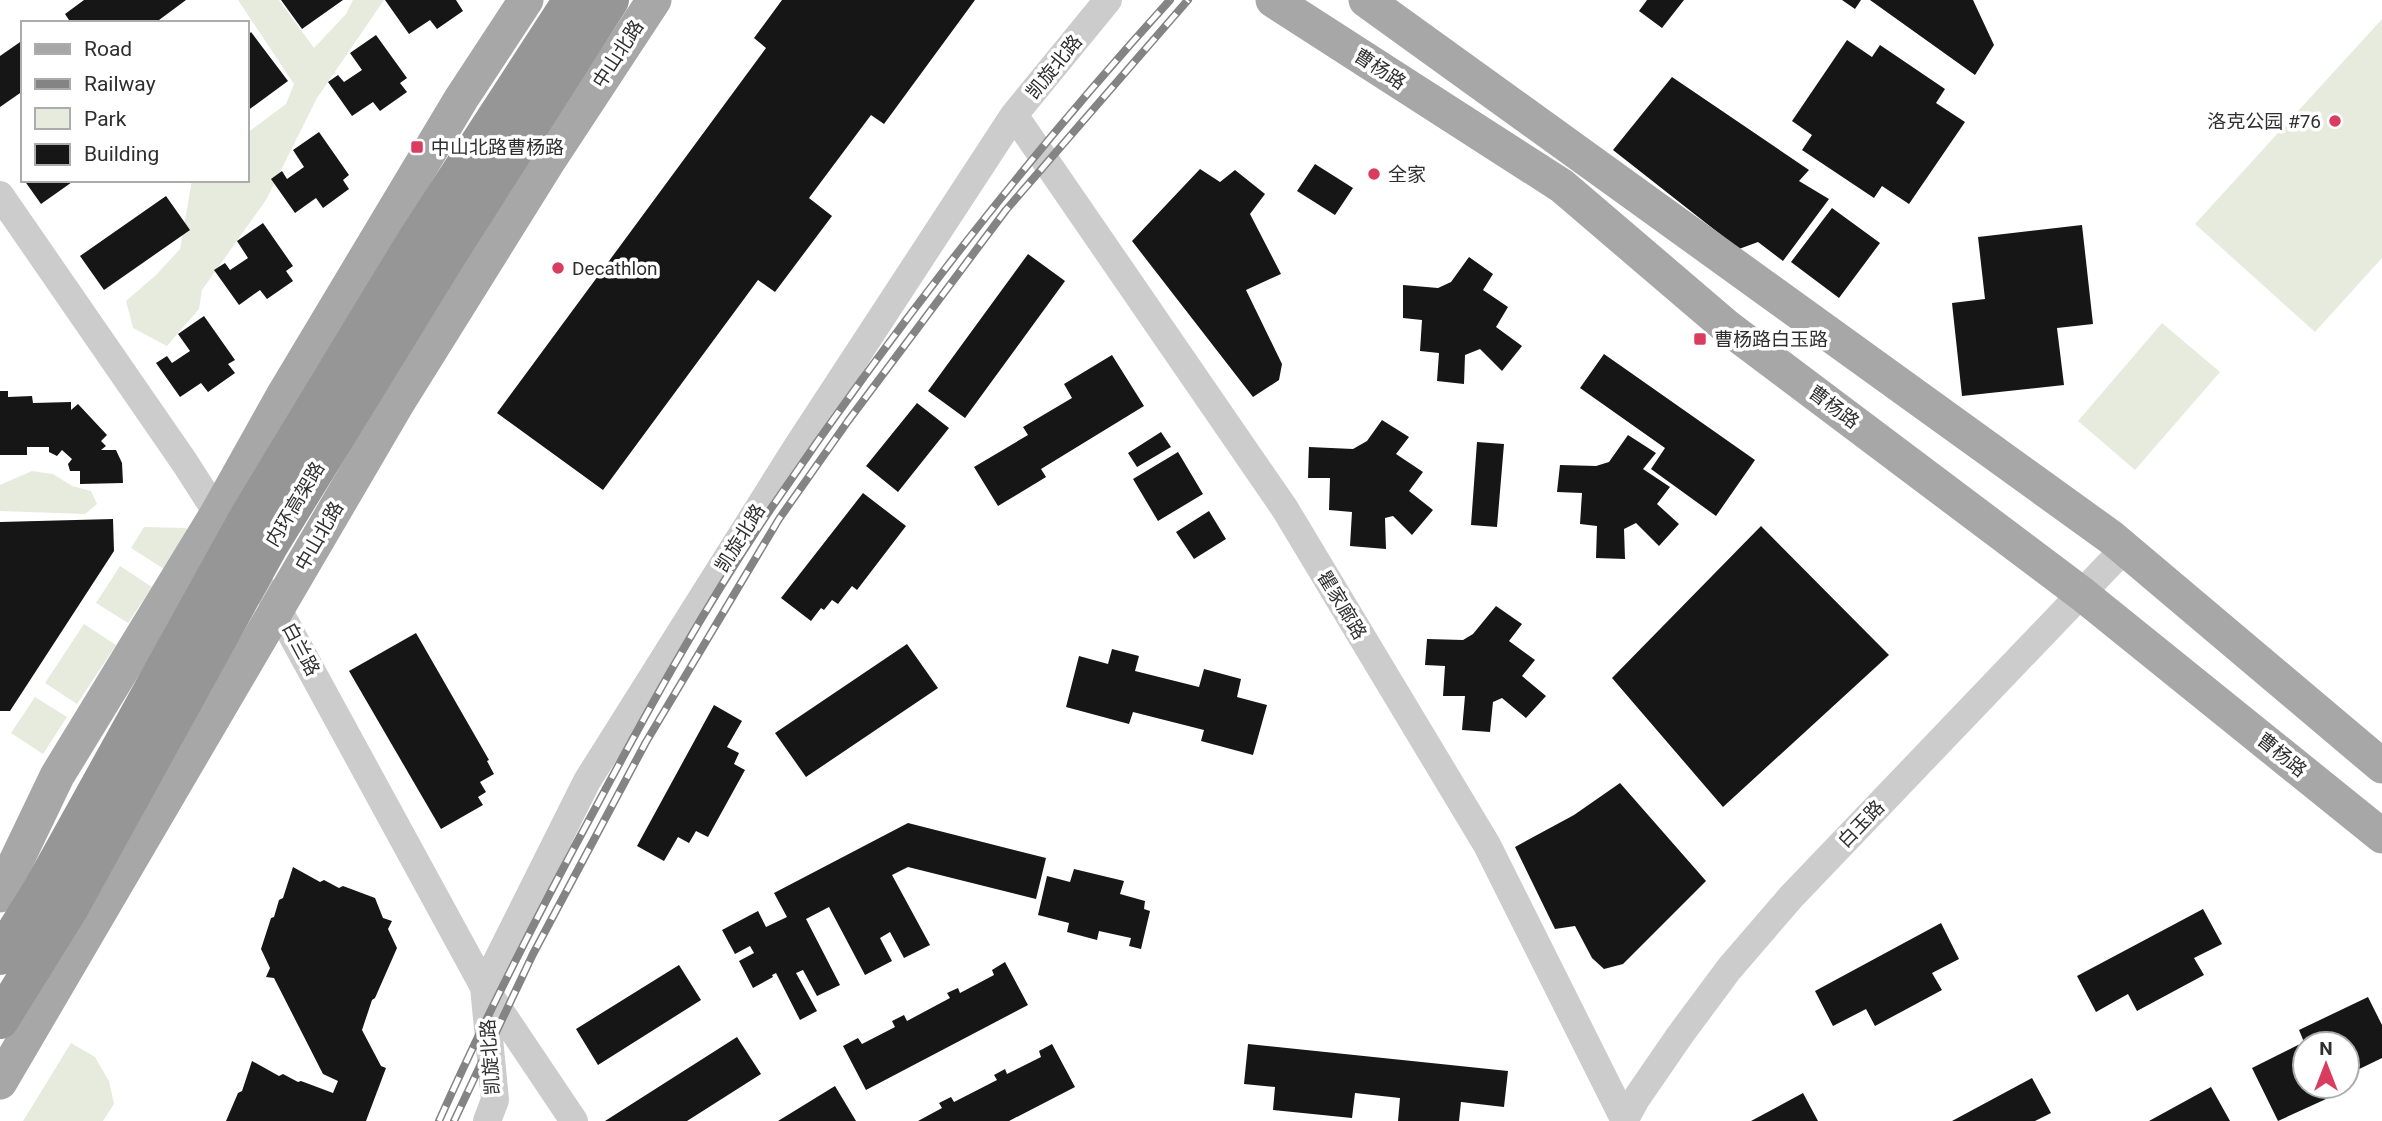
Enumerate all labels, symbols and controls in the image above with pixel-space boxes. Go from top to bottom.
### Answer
street label: 中山北路 [588,16,648,92]
legend [21,21,248,182]
street label: 凯旋北路 [1021,30,1087,104]
text: Road [84,37,132,61]
street label: 曹杨路 [1350,44,1410,94]
text: Railway [84,72,156,96]
text: Park [84,107,127,131]
place label: 洛克公园 #76 [2207,110,2321,133]
marker: 洛克公园 #76 [2327,113,2343,129]
place label: 中山北路曹杨路 [431,136,564,159]
marker: 中山北路曹杨路 [409,139,425,155]
text: Building [84,142,159,166]
place label: 全家 [1388,163,1426,186]
marker: 全家 [1366,166,1382,182]
place label: Decathlon [572,257,657,280]
marker: Decathlon [550,260,566,276]
place label: 曹杨路白玉路 [1714,328,1828,351]
marker: 曹杨路白玉路 [1692,331,1708,347]
street label: 曹杨路 [1804,381,1864,433]
street label: 内环高架路 [261,457,329,551]
street label: 中山北路 [290,497,348,575]
street label: 凯旋北路 [710,500,770,576]
street label: 瞿家廊路 [1313,566,1371,644]
street label: 白兰路 [277,618,325,680]
street label: 曹杨路 [2253,728,2311,782]
street label: 白玉路 [1833,796,1889,852]
street label: 凯旋北路 [476,1018,504,1096]
north arrow [2291,1030,2361,1100]
text: N [2319,1037,2333,1060]

